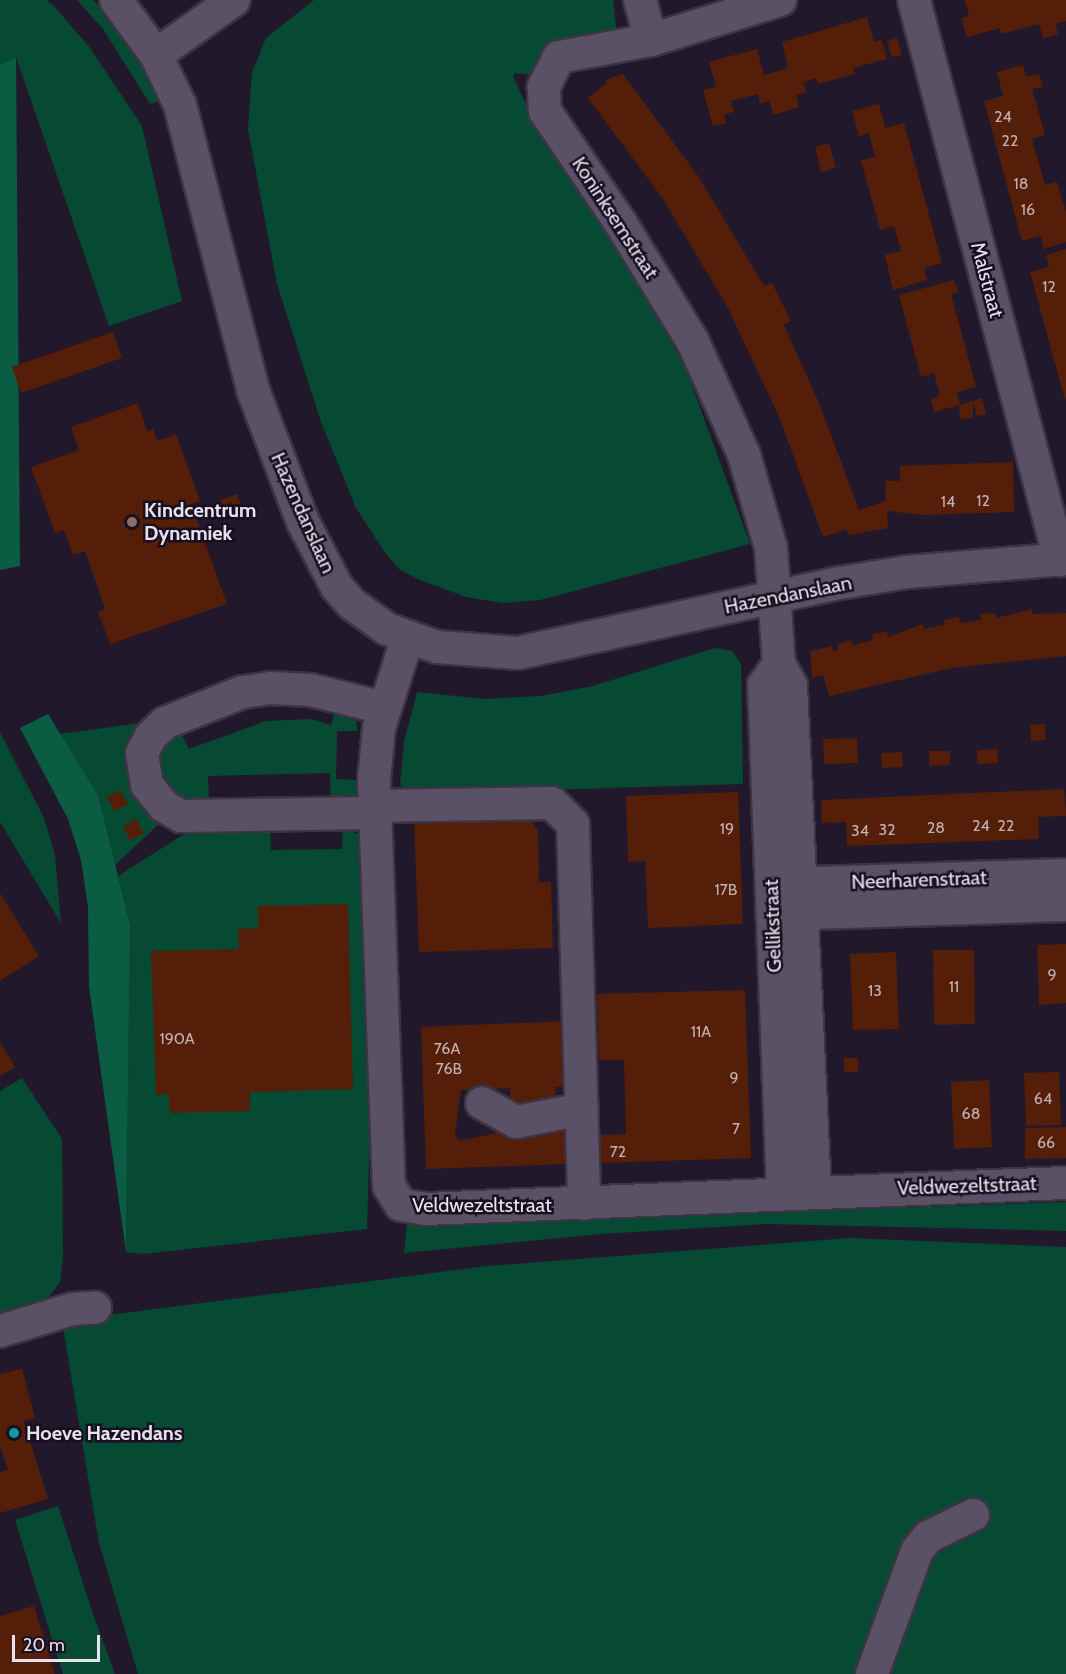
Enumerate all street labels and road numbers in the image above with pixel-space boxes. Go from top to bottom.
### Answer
street label: Koninksemstraat [567,153,663,283]
street label: Malstraat [965,240,1009,320]
street label: Hazendanslaan [266,449,340,577]
street label: Hazendanslaan [722,571,854,619]
street label: Neerharenstraat [851,866,987,894]
street label: Gellikstraat [759,879,787,973]
street label: Veldwezeltstraat [897,1172,1037,1200]
street label: Veldwezeltstraat [412,1193,552,1217]

